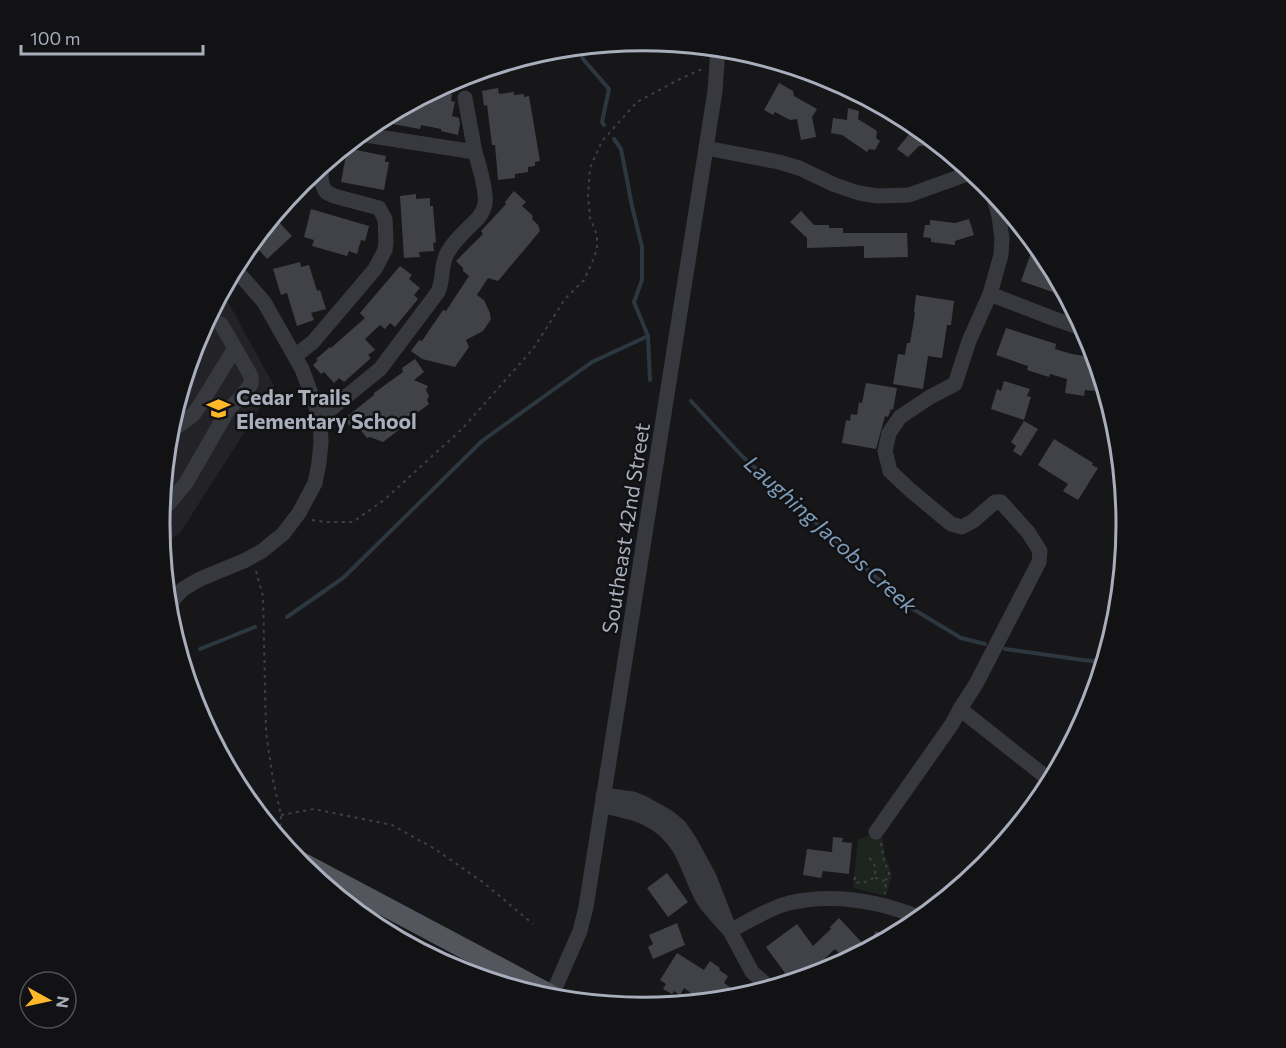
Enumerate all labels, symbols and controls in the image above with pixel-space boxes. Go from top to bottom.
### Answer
scale bar [21,18,202,56]
text: 100 m [30,27,80,49]
place label: Cedar Trails Elementary School [236,384,417,433]
school or university icon: Cedar Trails Elementary School [205,395,231,421]
street label: Southeast 42nd Street [596,421,654,635]
water label: Laughing Jacobs Creek [739,449,924,619]
north arrow [18,970,78,1030]
text: N [53,995,74,1009]

